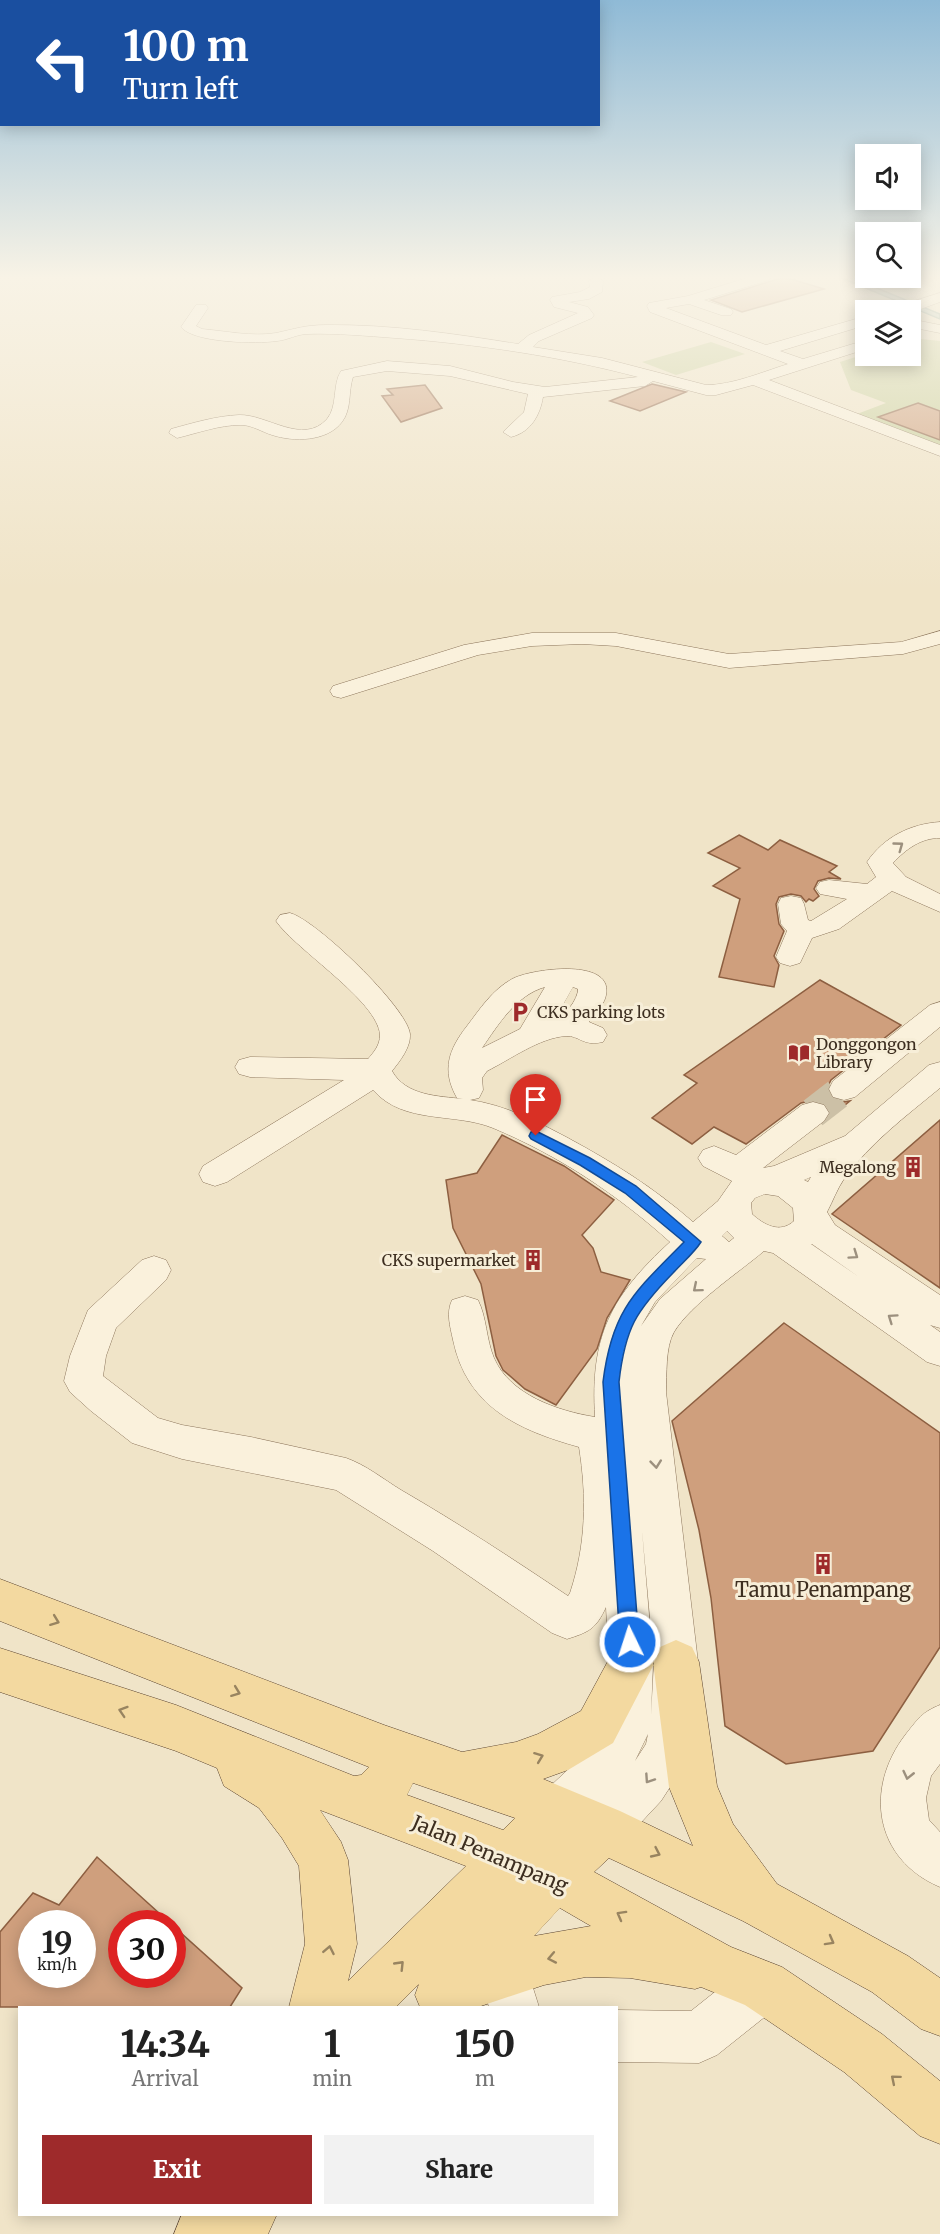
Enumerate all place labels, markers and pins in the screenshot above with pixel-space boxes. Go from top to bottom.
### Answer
parking icon: CKS parking lots [508,1000,532,1024]
place label: CKS parking lots [537,1002,665,1022]
place label: Donggongon Library [816,1034,917,1072]
library icon: Donggongon Library [787,1041,811,1065]
pin [510,1074,561,1136]
building icon: Megalong [901,1155,925,1179]
place label: Megalong [819,1157,896,1177]
building icon: CKS supermarket [521,1248,545,1272]
place label: CKS supermarket [382,1250,517,1270]
building icon: Tamu Penampang [811,1552,835,1576]
place label: Tamu Penampang [735,1577,911,1602]

